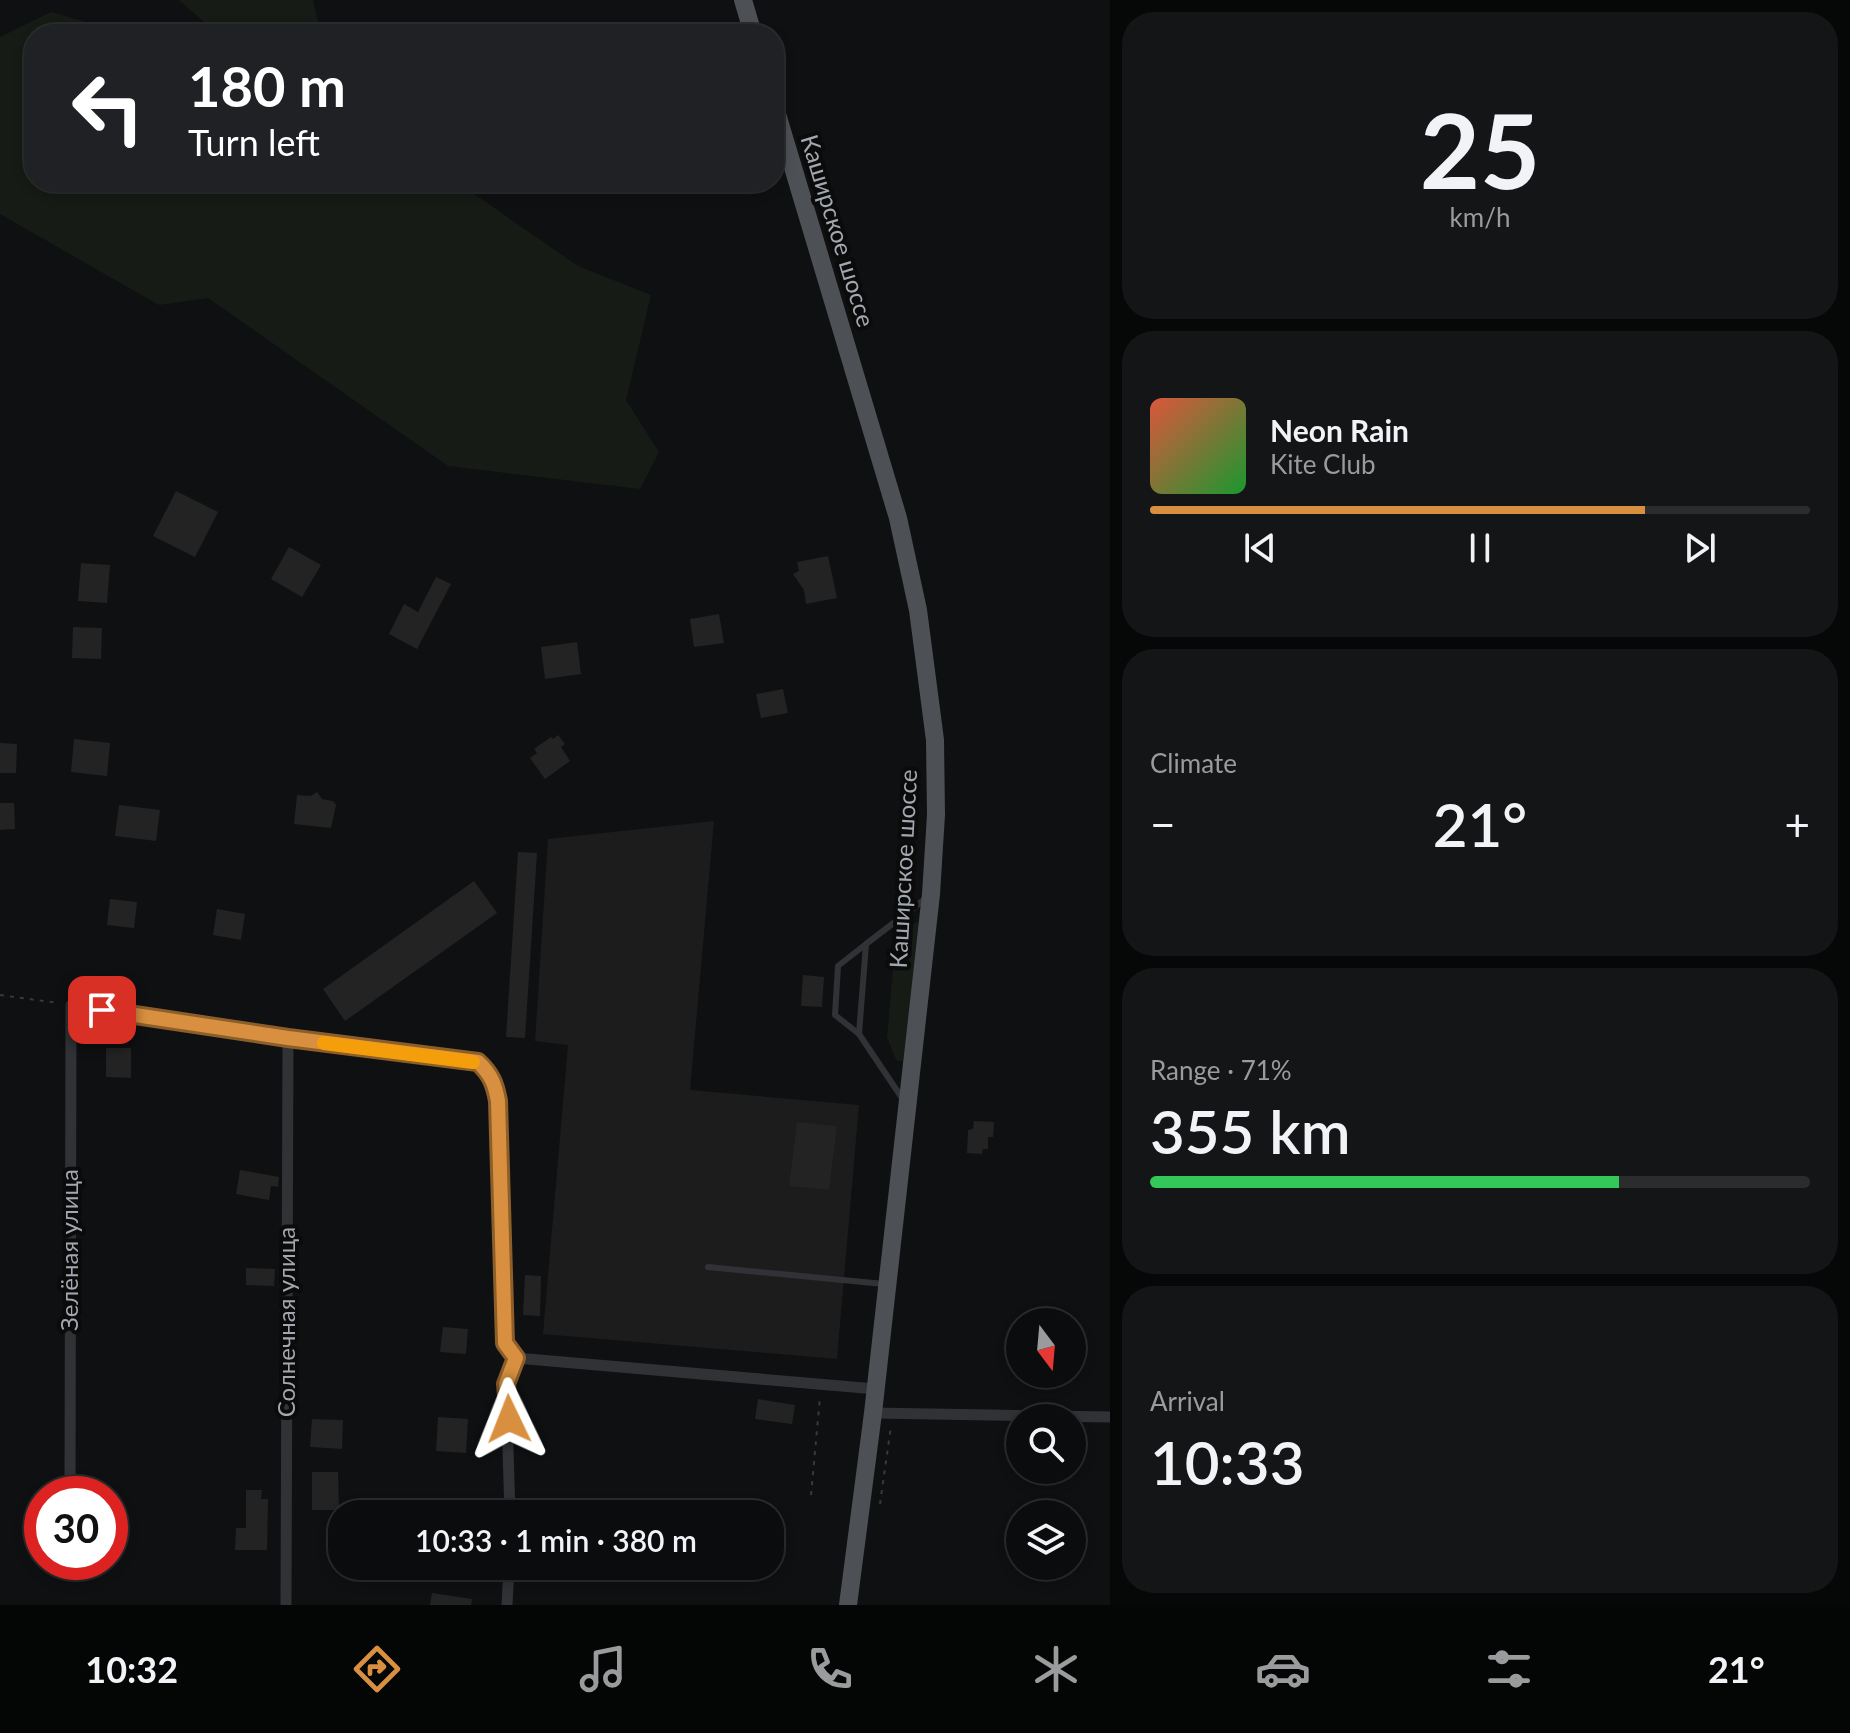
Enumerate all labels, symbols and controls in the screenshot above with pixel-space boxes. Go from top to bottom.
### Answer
text: 180 m [188,52,346,119]
icon: left [56,56,160,160]
text: 25 [1420,86,1540,211]
text: Turn left [188,120,320,164]
street label: Каширское шоссе [795,131,881,330]
text: km/h [1450,201,1510,233]
text: Neon Rain [1270,412,1409,448]
text: Kite Club [1270,448,1376,480]
icon: previous [1238,526,1282,570]
icon: pause [1458,526,1502,570]
icon: next [1678,526,1722,570]
text: Climate [1150,747,1237,779]
street label: Каширское шоссе [883,769,922,969]
text: 21° [1433,788,1527,860]
text: − [1150,798,1176,850]
text: + [1784,798,1810,850]
pin [68,976,136,1044]
icon: arrive [80,988,124,1032]
text: Range · 71% [1150,1054,1292,1086]
text: 355 km [1150,1095,1351,1167]
street label: Зелёная улица [54,1169,83,1331]
street label: Солнечная улица [271,1227,300,1417]
north arrow [1006,1308,1086,1388]
map controls [1006,1308,1086,1580]
position arrow [467,1377,551,1461]
text: Arrival [1150,1385,1225,1417]
button: search [1006,1404,1086,1484]
text: 10:33 [1150,1426,1304,1498]
speed limit sign: 30 [24,1476,128,1580]
button: layers [1006,1500,1086,1580]
text: 10:33 · 1 min · 380 m [415,1522,697,1558]
icon: directions [349,1641,405,1697]
icon: music [575,1641,631,1697]
icon: phone [802,1641,858,1697]
icon: climate [1028,1641,1084,1697]
icon: car [1255,1641,1311,1697]
icon: filters [1481,1641,1537,1697]
text: 10:32 [85,1647,178,1691]
text: 21° [1708,1647,1765,1691]

